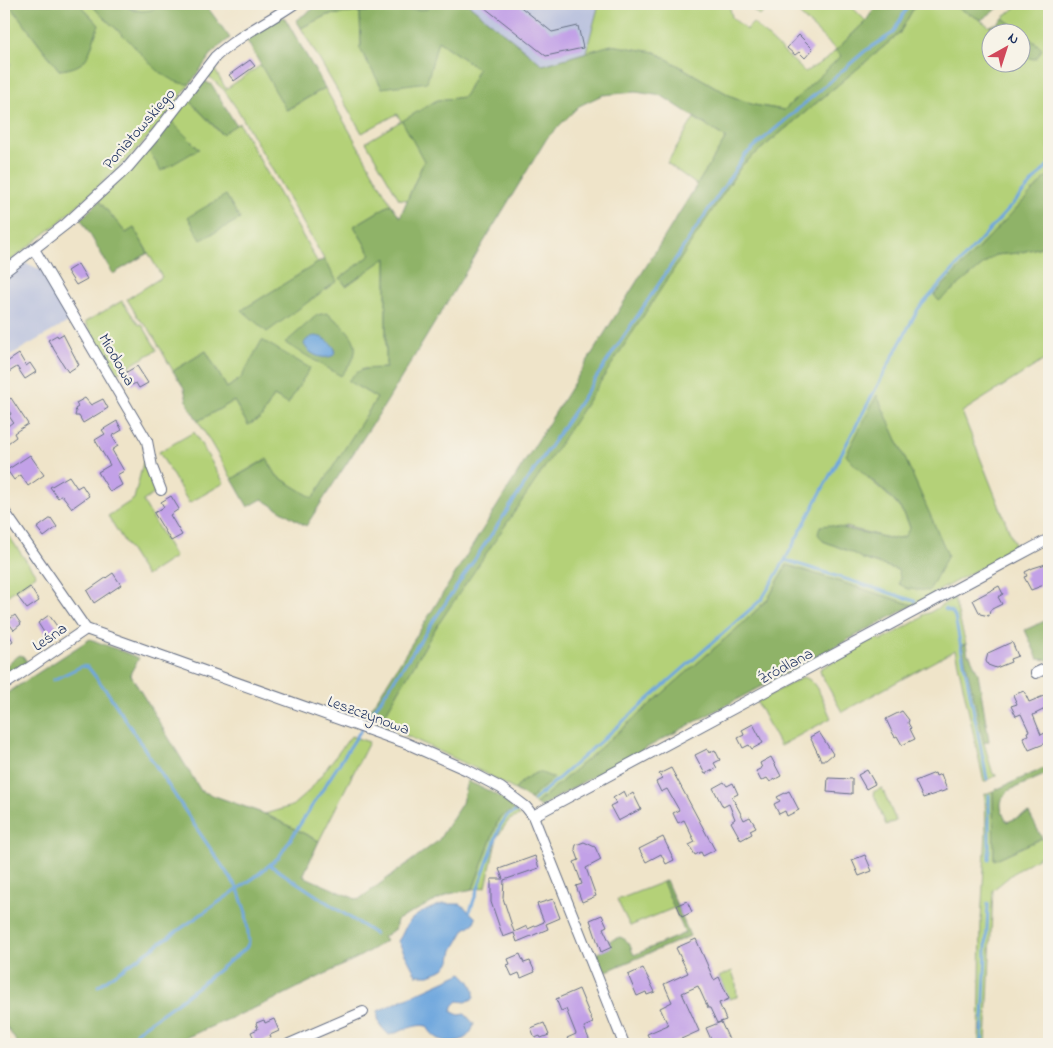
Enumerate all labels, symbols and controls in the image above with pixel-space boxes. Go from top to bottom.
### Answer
north arrow [980,22,1030,72]
text: N [1003,28,1024,50]
street label: Poniatowskiego [97,83,182,175]
street label: Miodowa [92,329,141,391]
street label: Leśna [28,617,72,658]
street label: Źródlana [754,642,818,691]
street label: Leszczynowa [324,690,413,742]

